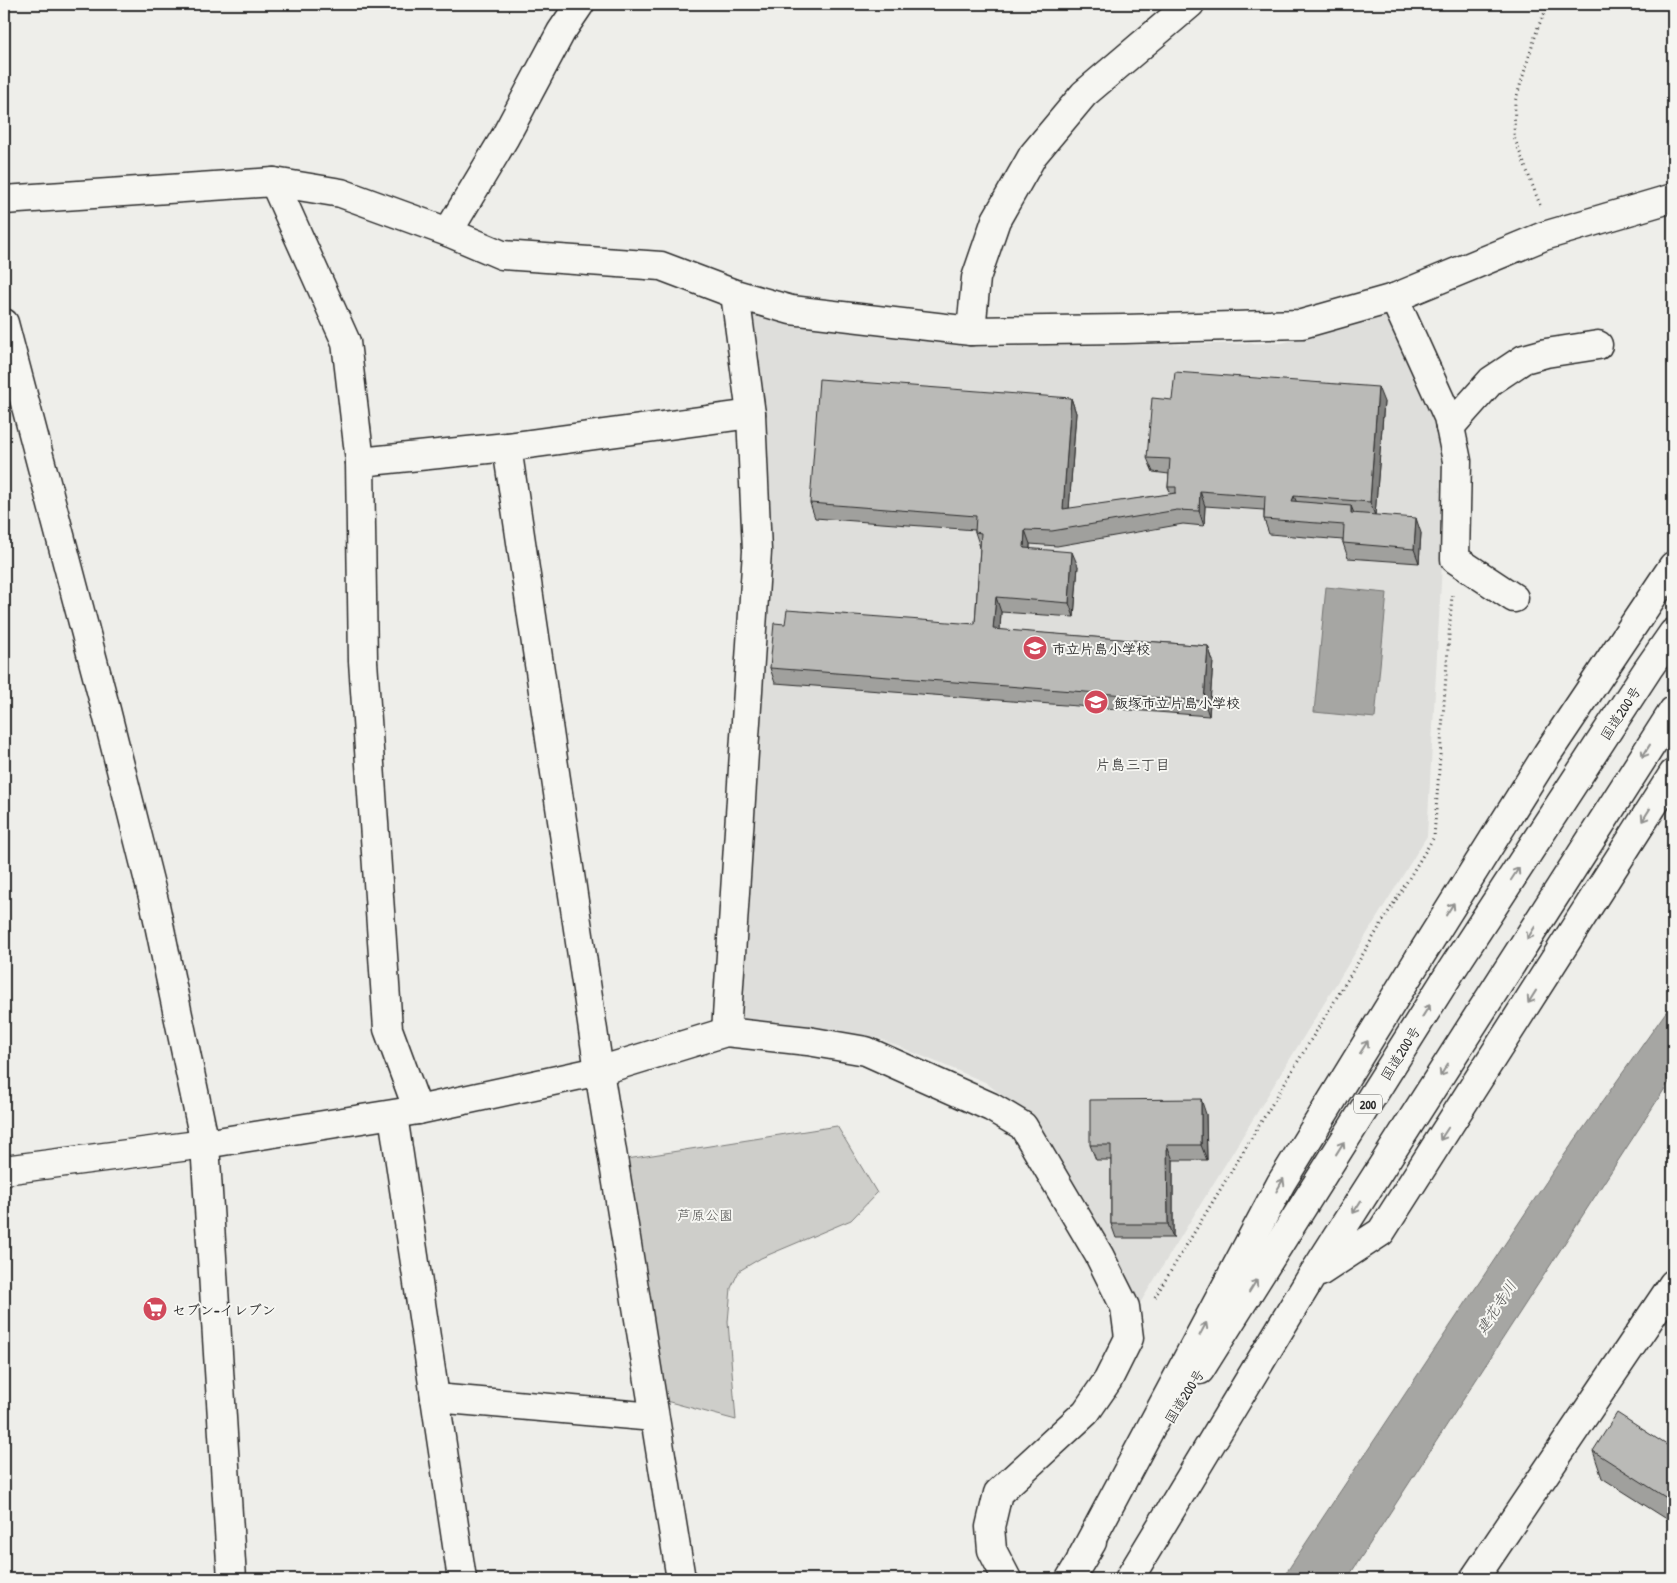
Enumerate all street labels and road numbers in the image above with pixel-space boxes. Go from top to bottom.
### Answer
street label: 国道200号 [1595,682,1645,744]
street label: 国道200号 [1376,1022,1424,1084]
road number: 200 [1354,1094,1382,1114]
street label: 国道200号 [1160,1365,1208,1427]

